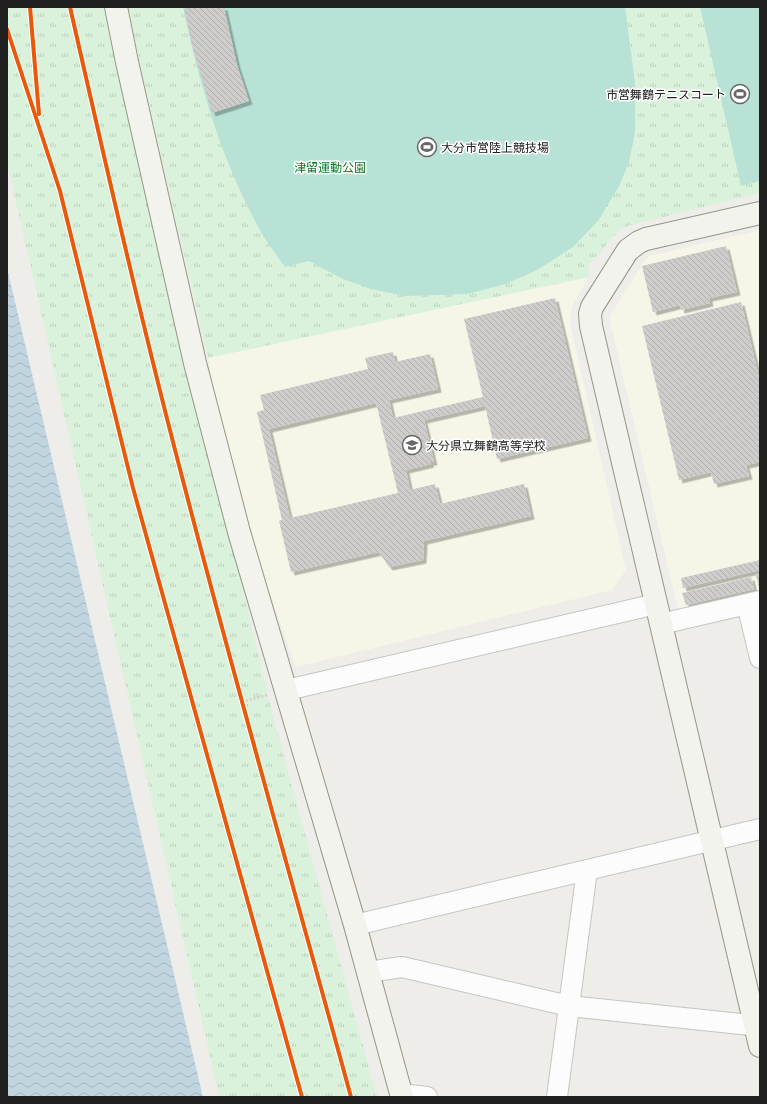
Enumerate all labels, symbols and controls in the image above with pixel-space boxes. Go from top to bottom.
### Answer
sports icon: 市営舞鶴テニスコート [729,83,751,105]
place label: 市営舞鶴テニスコート [606,87,726,102]
sports icon: 大分市営陸上競技場 [416,136,438,158]
place label: 大分市営陸上競技場 [441,140,549,155]
park label: 津留運動公園 [294,160,366,175]
school or university icon: 大分県立舞鶴高等学校 [401,434,423,456]
place label: 大分県立舞鶴高等学校 [426,438,546,453]

